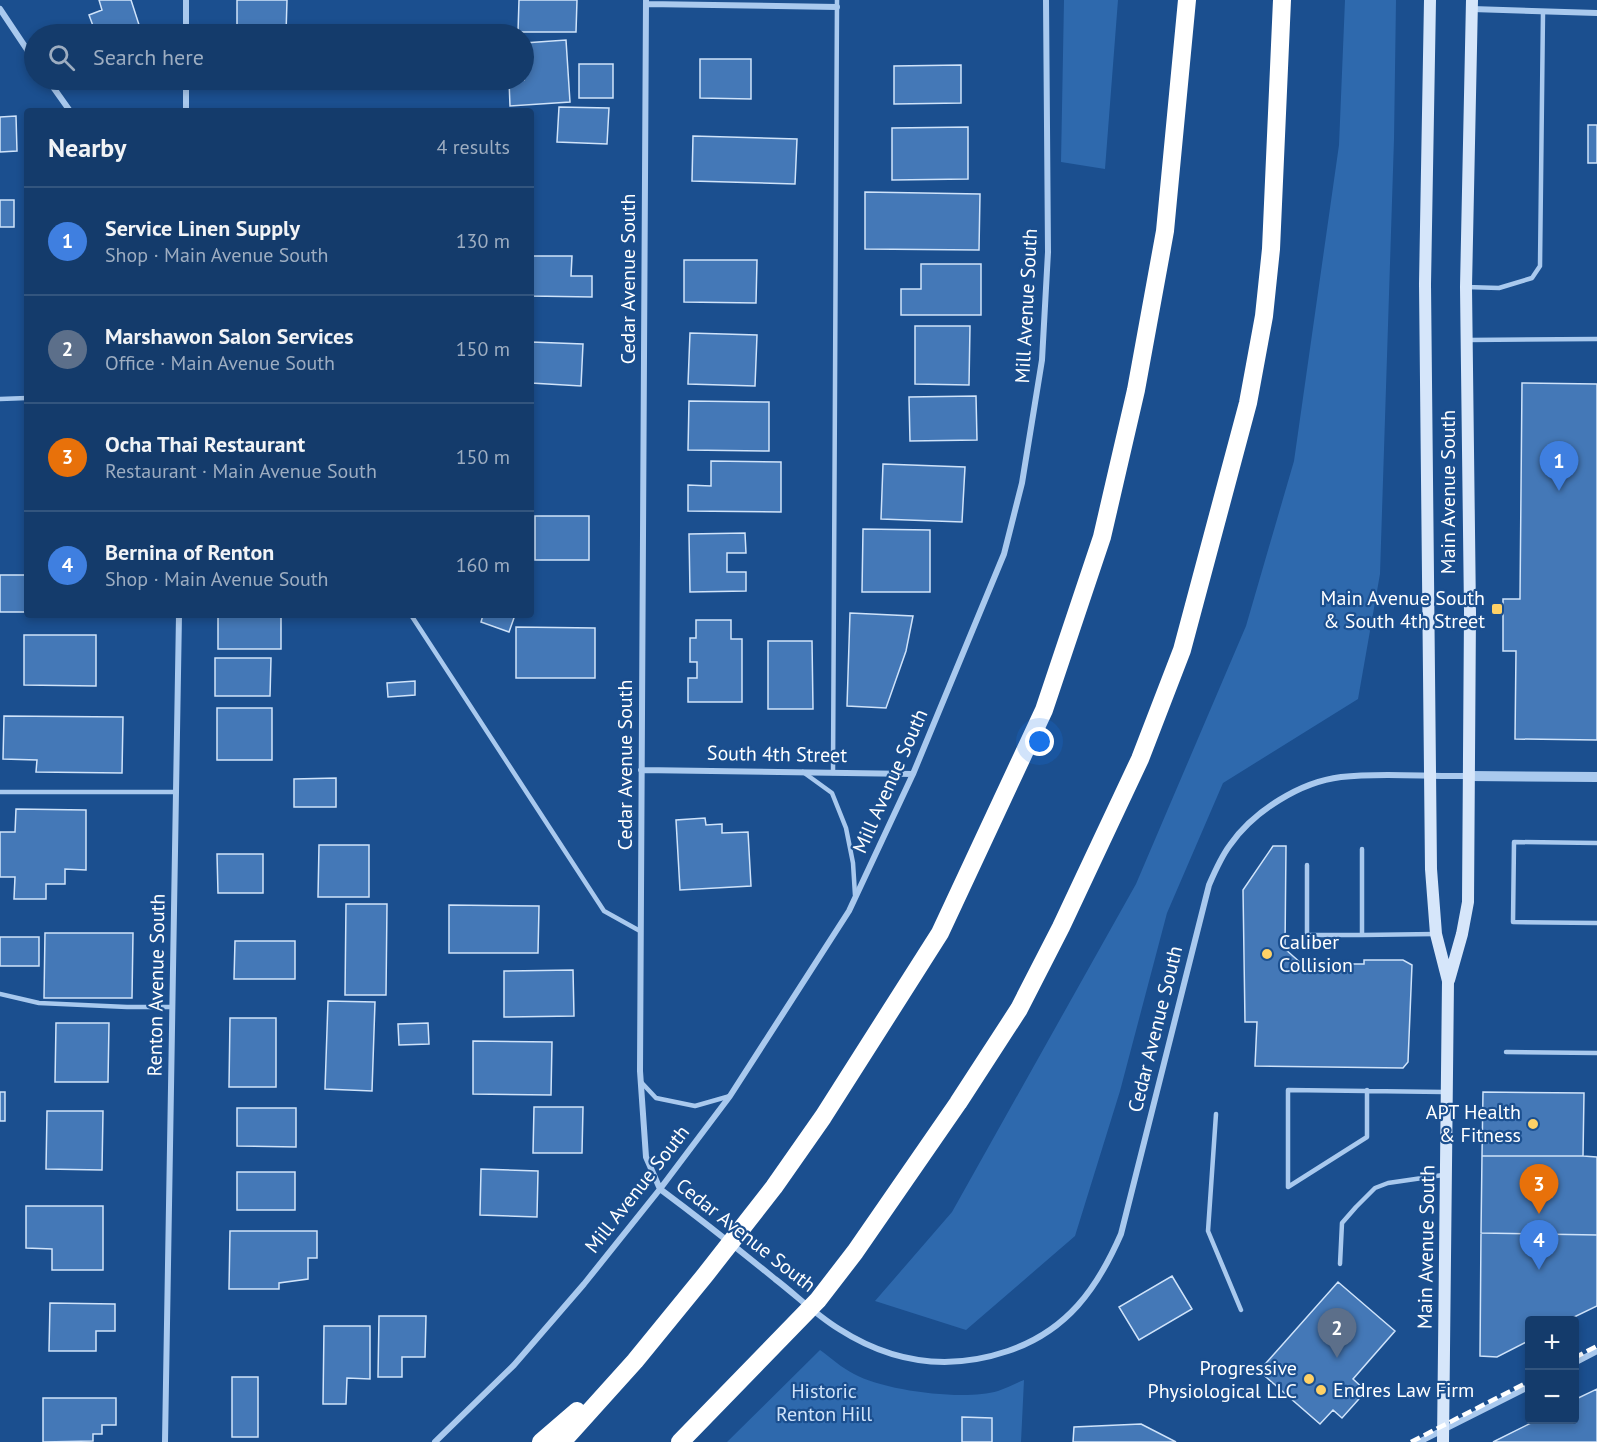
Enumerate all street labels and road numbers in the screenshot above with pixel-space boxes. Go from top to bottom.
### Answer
street label: Cedar Avenue South [615,194,641,364]
street label: Mill Avenue South [1009,228,1043,384]
street label: Main Avenue South [1435,410,1461,574]
street label: Cedar Avenue South [612,680,638,850]
street label: Mill Avenue South [847,705,933,857]
street label: South 4th Street [707,740,848,768]
street label: Renton Avenue South [141,893,171,1077]
street label: Cedar Avenue South [1122,943,1188,1115]
street label: Mill Avenue South [579,1120,695,1258]
street label: Main Avenue South [1412,1165,1440,1329]
street label: Cedar Avenue South [671,1172,821,1298]

